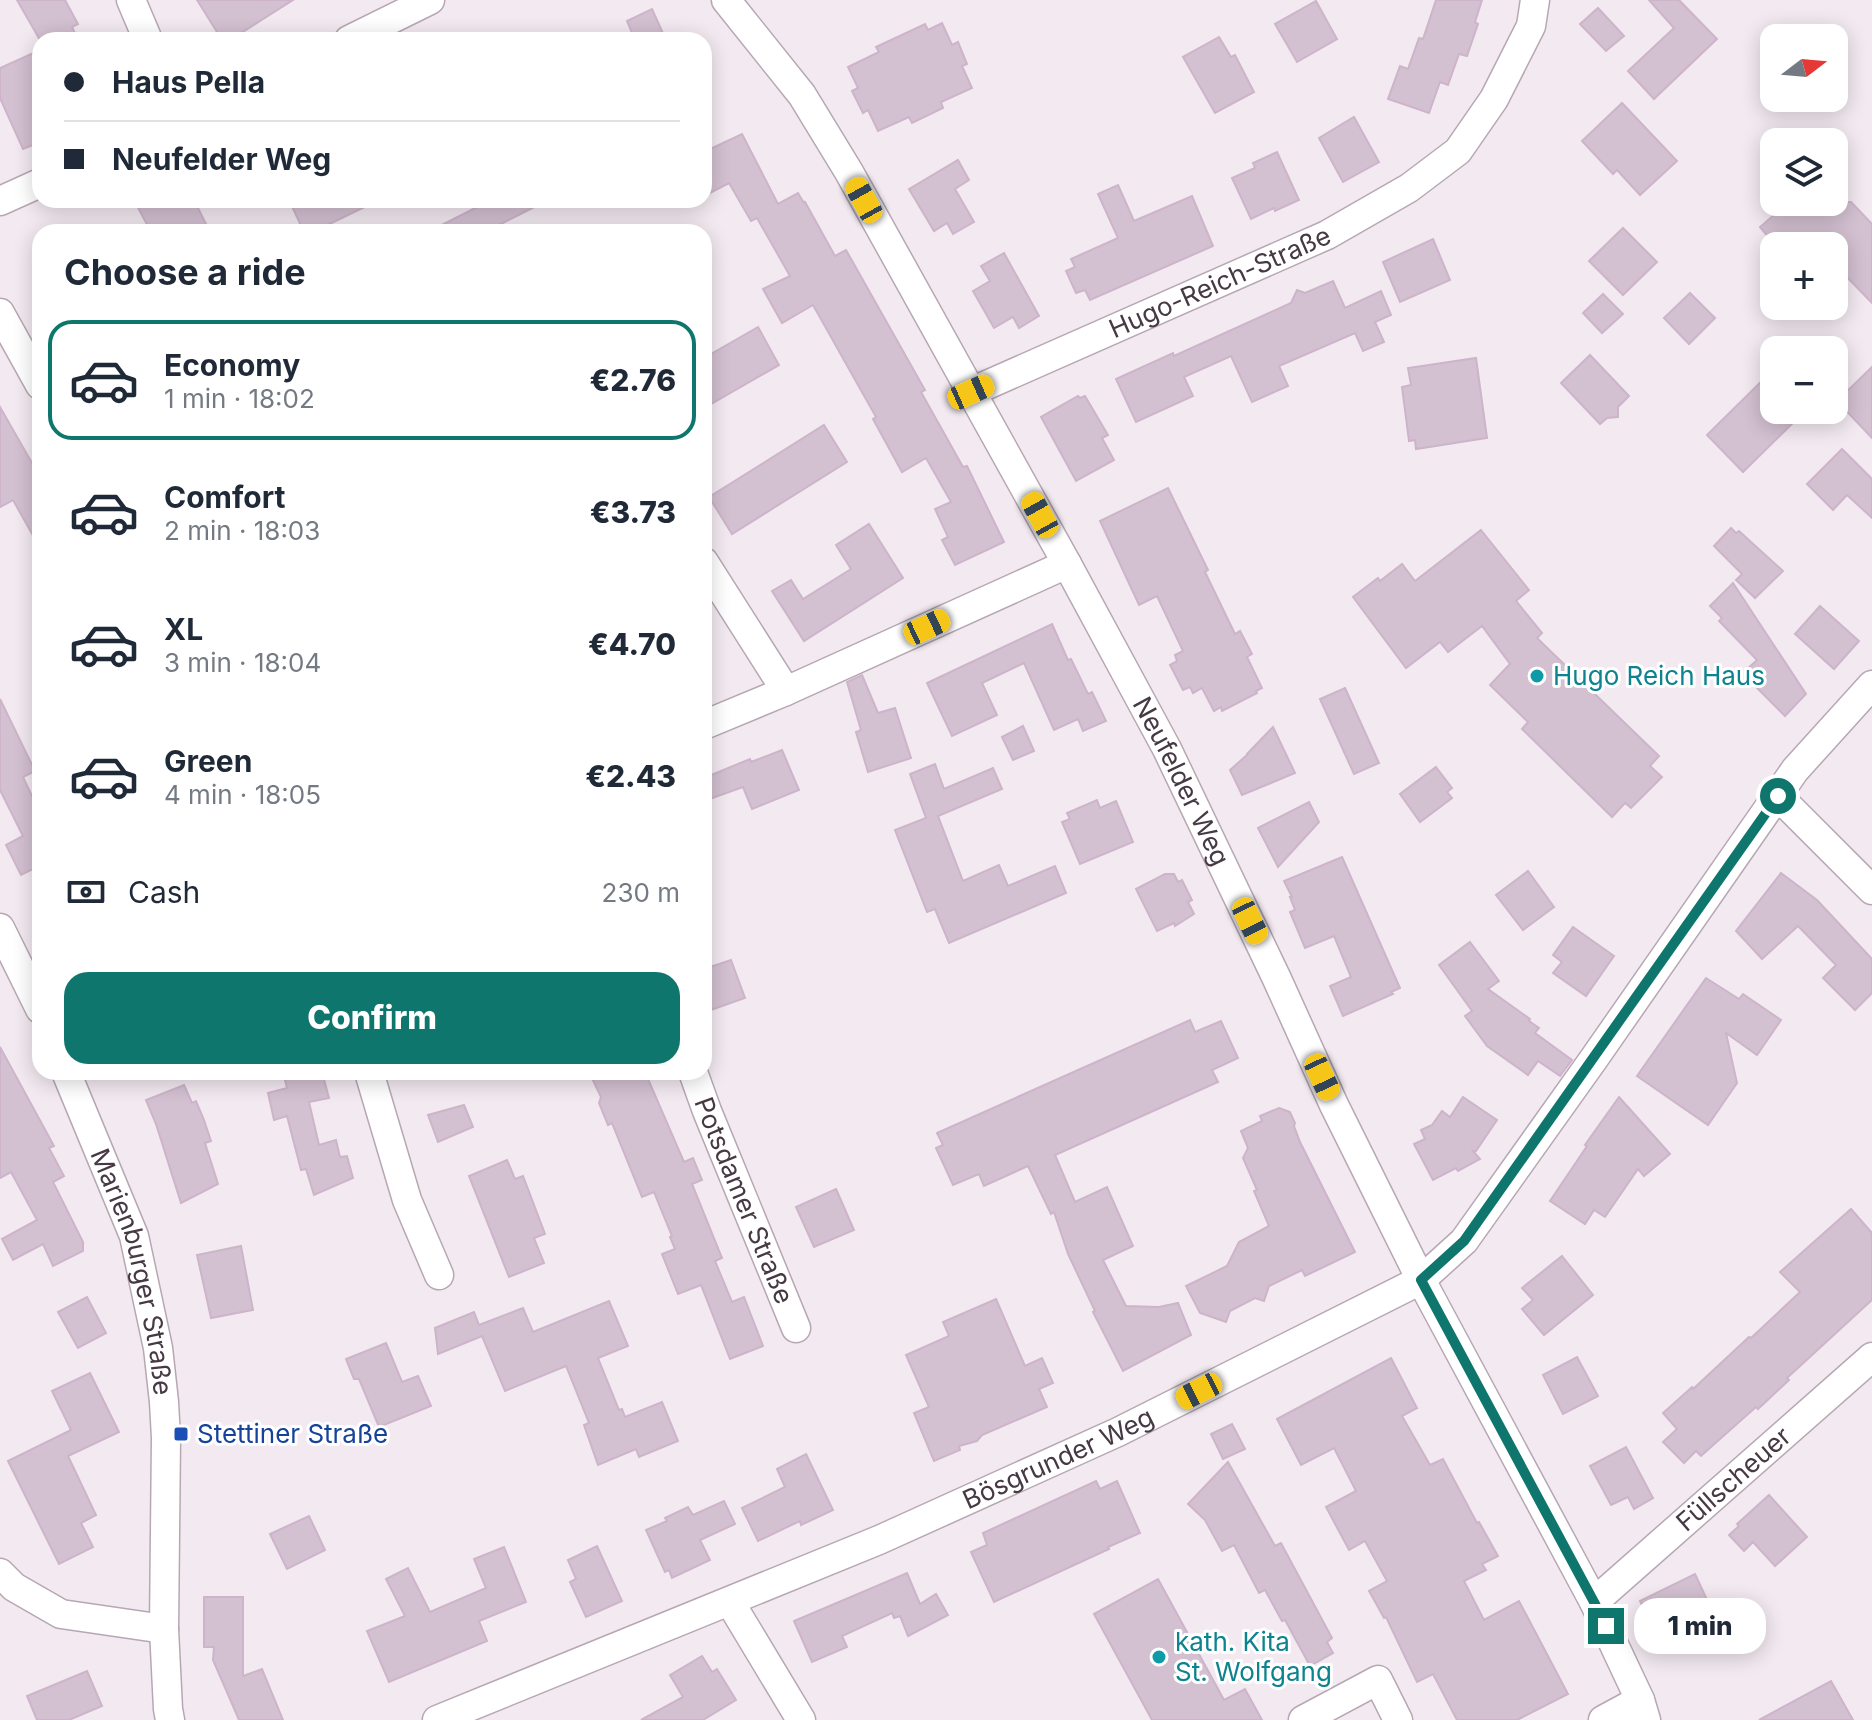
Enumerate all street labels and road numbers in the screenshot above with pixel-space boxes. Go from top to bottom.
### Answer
street label: Hugo-Reich-Straße [1104,219,1335,344]
street label: Neufelder Weg [1127,691,1236,870]
street label: Potsdamer Straße [688,1093,800,1308]
street label: Marienburger Straße [85,1144,179,1397]
street label: Bösgrunder Weg [958,1401,1158,1515]
street label: Füllscheuer [1670,1420,1797,1537]

